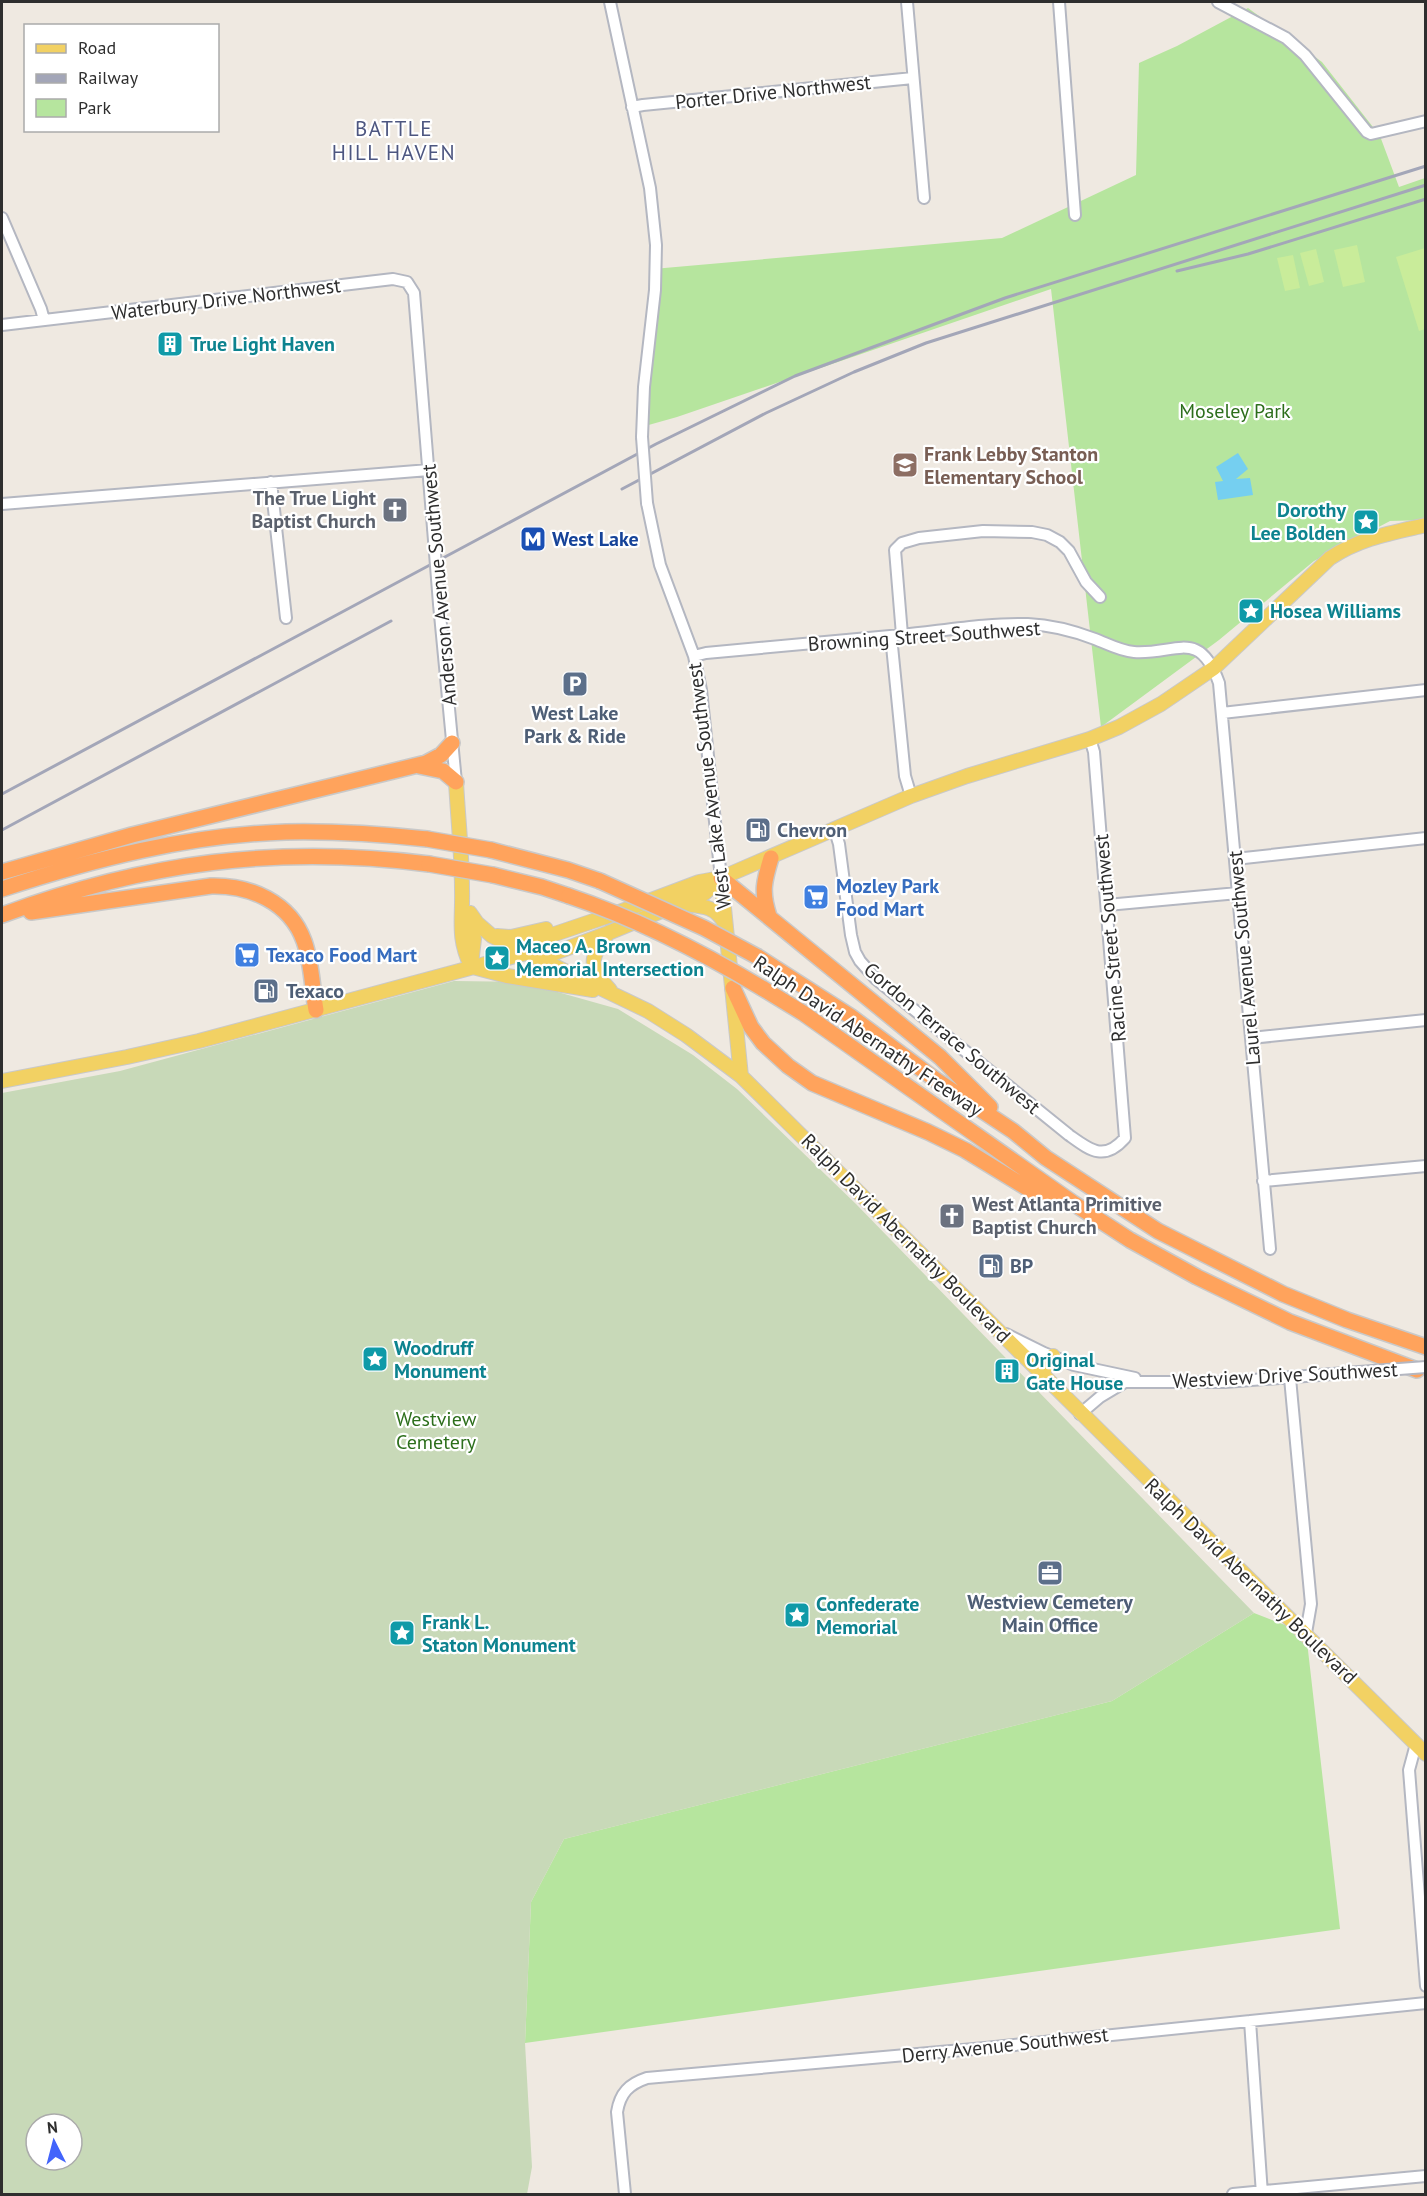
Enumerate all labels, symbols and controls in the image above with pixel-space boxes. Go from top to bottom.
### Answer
legend [24,24,219,132]
text: Road [78,36,116,59]
text: Railway [78,66,139,89]
street label: Porter Drive Northwest [674,69,872,115]
text: Park [78,96,111,119]
district label: BATTLE HILL HAVEN [332,115,456,166]
street label: Waterbury Drive Northwest [110,272,342,326]
building icon: True Light Haven [155,329,185,359]
place label: True Light Haven [190,331,335,357]
park label: Moseley Park [1179,398,1291,424]
place label: Frank Lebby Stanton Elementary School [924,441,1098,490]
school or university icon: Frank Lebby Stanton Elementary School [890,450,920,480]
street label: Anderson Avenue Southwest [415,463,463,707]
place label: The True Light Baptist Church [251,485,376,534]
church icon: The True Light Baptist Church [380,495,410,525]
place label: Dorothy Lee Bolden [1251,497,1346,546]
place icon: Dorothy Lee Bolden [1351,507,1381,537]
metro station icon: West Lake [518,524,548,554]
place label: West Lake [552,526,639,552]
place icon: Hosea Williams [1236,596,1266,626]
place label: Hosea Williams [1270,598,1401,624]
street label: Browning Street Southwest [807,615,1041,657]
street label: West Lake Avenue Southwest [681,661,737,911]
parking icon: West Lake Park & Ride [560,669,590,699]
place label: West Lake Park & Ride [524,700,626,749]
fuel station icon: Chevron [743,815,773,845]
place label: Chevron [777,817,847,843]
street label: Racine Street Southwest [1088,833,1132,1043]
street label: Laurel Avenue Southwest [1222,849,1266,1067]
place label: Mozley Park Food Mart [836,873,939,922]
supermarket icon: Mozley Park Food Mart [801,882,831,912]
place label: Maceo A. Brown Memorial Intersection [516,933,704,982]
supermarket icon: Texaco Food Mart [232,940,262,970]
place label: Texaco Food Mart [266,942,417,968]
place icon: Maceo A. Brown Memorial Intersection [482,943,512,973]
street label: Ralph David Abernathy Freeway [748,949,988,1123]
street label: Gordon Terrace Southwest [858,956,1046,1120]
fuel station icon: Texaco [251,976,281,1006]
place label: Texaco [286,978,344,1004]
street label: Ralph David Abernathy Boulevard [796,1128,1016,1348]
place label: West Atlanta Primitive Baptist Church [972,1191,1162,1240]
church icon: West Atlanta Primitive Baptist Church [937,1201,967,1231]
fuel station icon: BP [976,1251,1006,1281]
place label: BP [1010,1253,1033,1279]
place label: Woodruff Monument [394,1335,487,1384]
place icon: Woodruff Monument [360,1344,390,1374]
place label: Original Gate House [1026,1347,1123,1396]
building icon: Original Gate House [992,1356,1022,1386]
street label: Westview Drive Southwest [1172,1356,1398,1394]
park label: Westview Cemetery [396,1406,477,1455]
street label: Ralph David Abernathy Boulevard [1139,1472,1363,1690]
office icon: Westview Cemetery Main Office [1035,1558,1065,1588]
place label: Westview Cemetery Main Office [967,1589,1133,1638]
place label: Confederate Memorial [816,1591,920,1640]
place icon: Confederate Memorial [782,1600,812,1630]
place label: Frank L. Staton Monument [422,1609,576,1658]
place icon: Frank L. Staton Monument [387,1618,417,1648]
street label: Derry Avenue Southwest [900,2021,1110,2069]
north arrow [24,2112,84,2172]
text: N [46,2117,59,2138]

